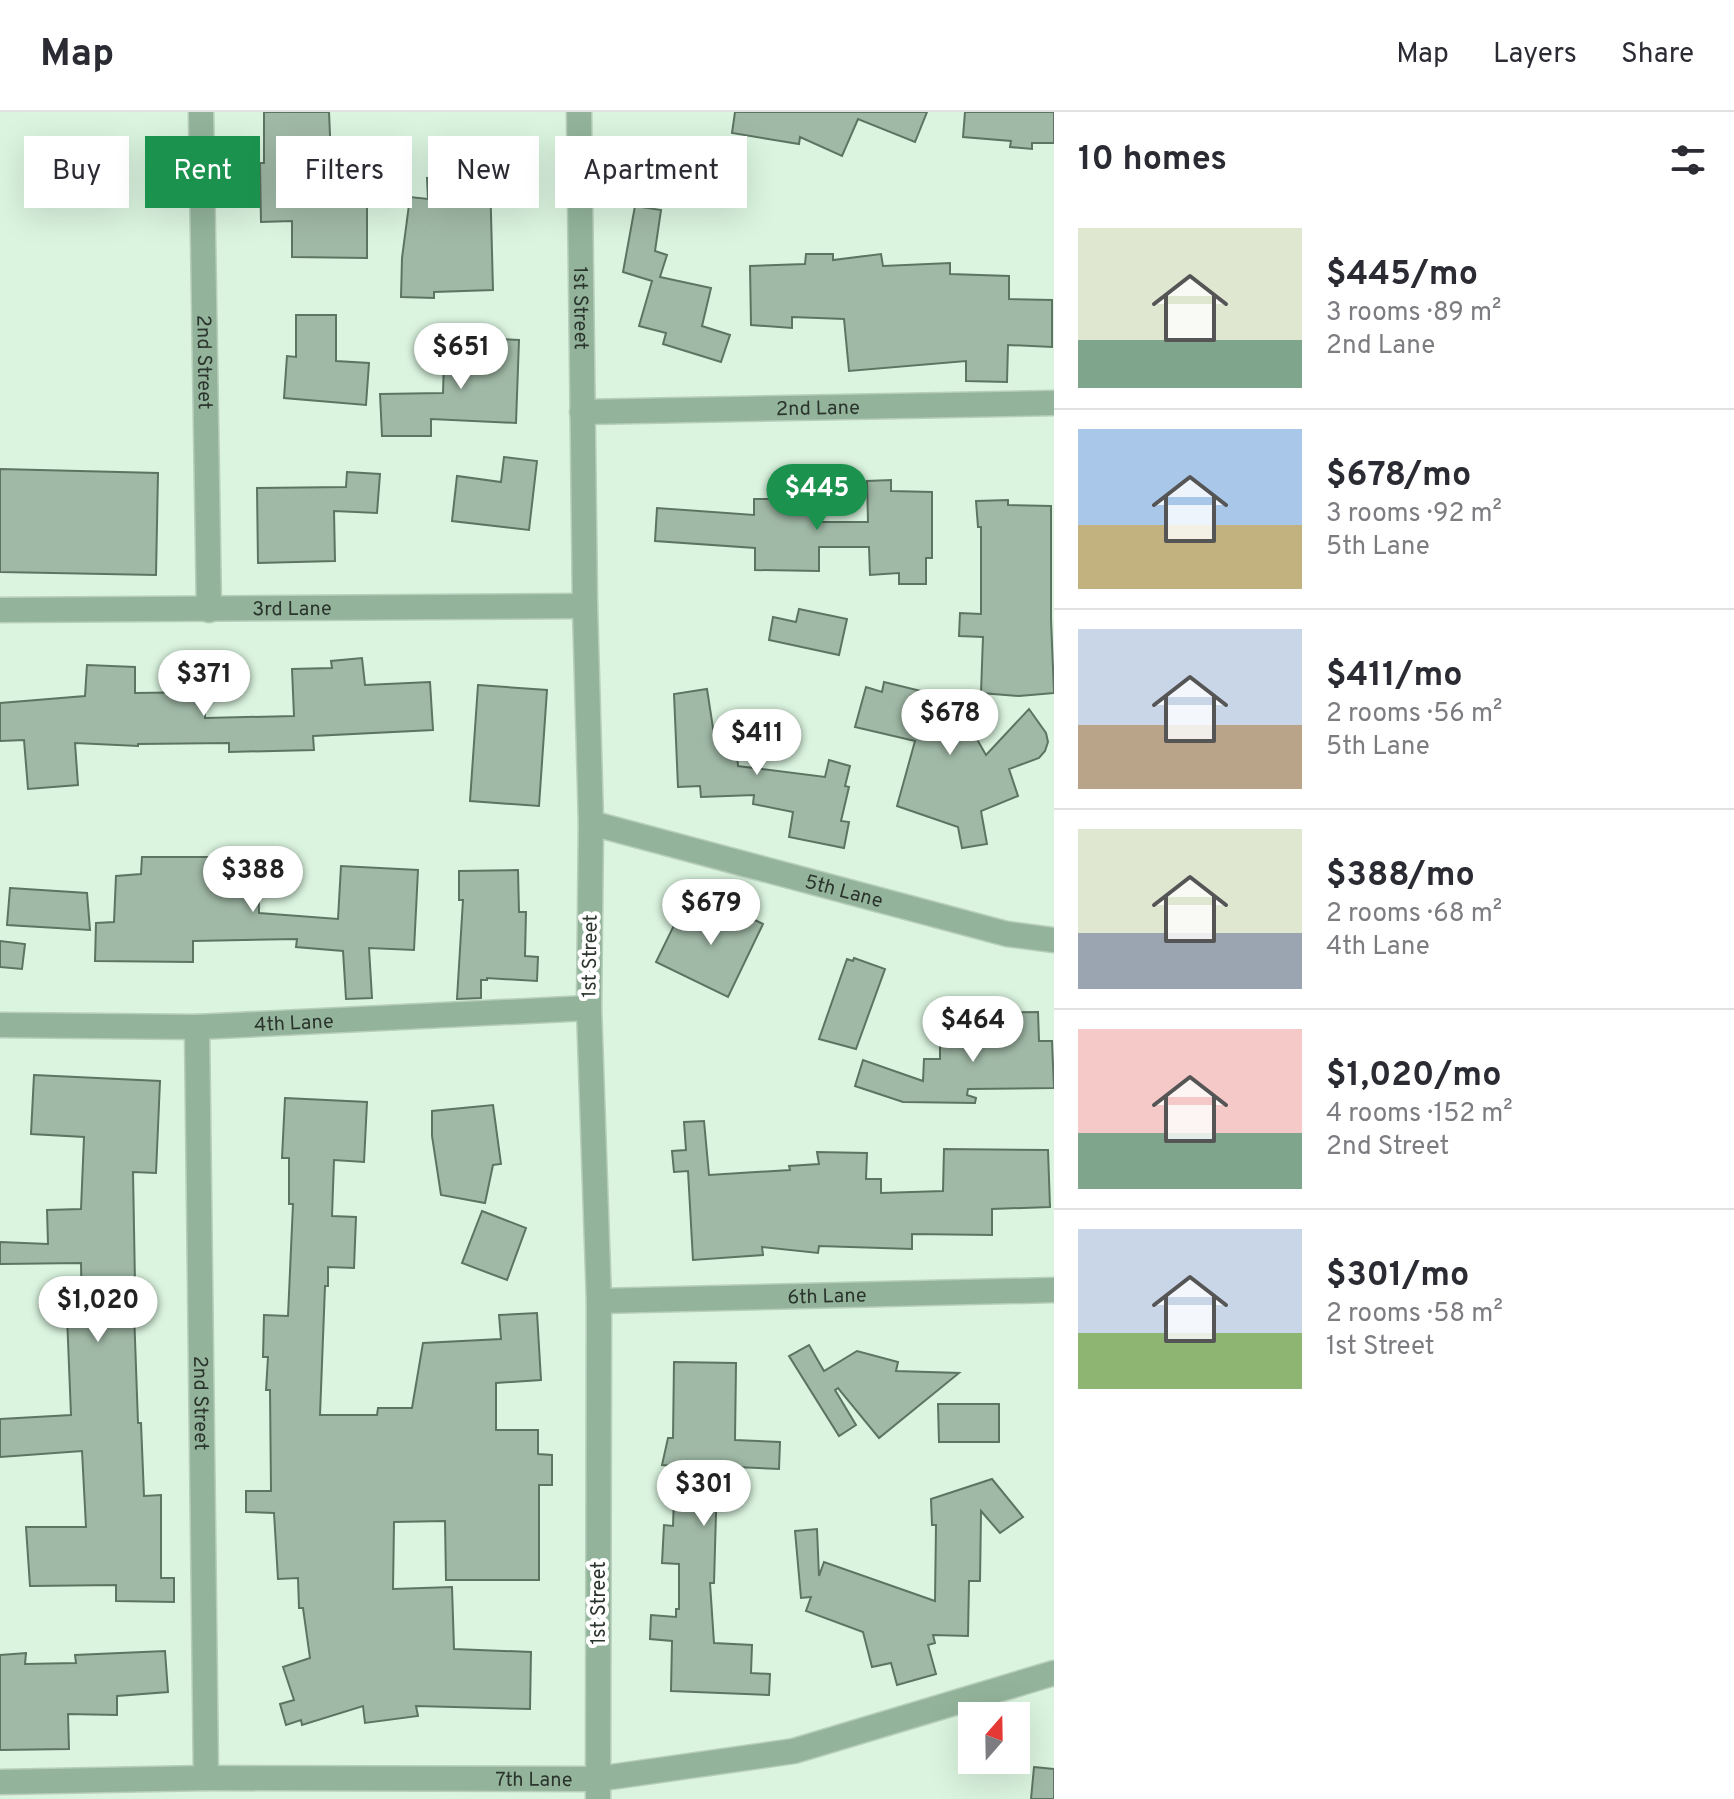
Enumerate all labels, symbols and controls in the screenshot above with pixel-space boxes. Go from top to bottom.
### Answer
text: Map [40,31,114,80]
text: Map [1396,37,1449,73]
text: Layers [1493,37,1577,73]
text: Share [1621,37,1694,73]
chip: Buy [24,136,129,208]
chip: Rent [145,136,260,208]
chip: Filters [276,136,412,208]
chip: New [428,136,539,208]
chip: Apartment [555,136,747,208]
icon: filters [1666,138,1710,182]
text: 10 homes [1078,139,1227,182]
text: $445/mo [1326,254,1478,297]
icon: home [1142,260,1238,356]
street label: 1st Street [566,266,593,350]
text: 3 rooms · 89 m² [1326,297,1501,330]
street label: 2nd Street [189,314,217,410]
pin: $651 [414,323,508,391]
text: 2nd Lane [1326,330,1435,363]
text: $651 [432,332,490,365]
street label: 2nd Lane [776,396,860,423]
text: $678/mo [1326,455,1471,498]
icon: home [1142,461,1238,557]
pin: $445 [770,464,864,532]
text: $445 [785,473,850,506]
text: 3 rooms · 92 m² [1326,498,1502,531]
text: 5th Lane [1326,531,1430,564]
street label: 3rd Lane [252,597,332,623]
pin: $371 [157,650,251,718]
text: $411/mo [1326,655,1463,698]
text: $371 [176,659,232,692]
icon: home [1142,661,1238,757]
pin: $678 [903,689,997,757]
text: $678 [919,698,981,731]
text: 2 rooms · 56 m² [1326,698,1502,731]
pin: $411 [710,709,804,777]
text: $411 [730,718,784,751]
text: 5th Lane [1326,731,1430,764]
pin: $388 [206,846,300,914]
text: $388 [221,855,285,888]
text: $388/mo [1326,855,1475,898]
icon: home [1142,861,1238,957]
street label: 5th Lane [802,870,886,915]
pin: $679 [664,879,758,947]
text: $679 [680,888,742,921]
text: 2 rooms · 68 m² [1326,898,1502,931]
street label: 1st Street [577,914,605,998]
text: 4th Lane [1326,931,1430,964]
pin: $464 [926,996,1020,1064]
text: $464 [940,1005,1006,1038]
street label: 4th Lane [253,1009,334,1039]
text: $1,020/mo [1326,1055,1501,1098]
icon: home [1142,1061,1238,1157]
text: 4 rooms · 152 m² [1326,1098,1513,1131]
text: 2nd Street [1326,1131,1449,1164]
text: $301/mo [1326,1255,1469,1298]
icon: home [1142,1261,1238,1357]
pin: $1,020 [33,1276,163,1344]
street label: 6th Lane [787,1284,867,1311]
text: $1,020 [57,1285,139,1318]
text: 2 rooms · 58 m² [1326,1298,1503,1331]
text: 1st Street [1326,1331,1435,1364]
street label: 2nd Street [186,1355,213,1451]
pin: $301 [657,1460,751,1528]
text: $301 [675,1469,733,1502]
street label: 1st Street [587,1561,613,1645]
north arrow [958,1702,1030,1774]
map controls [958,1702,1030,1774]
street label: 7th Lane [495,1768,573,1794]

